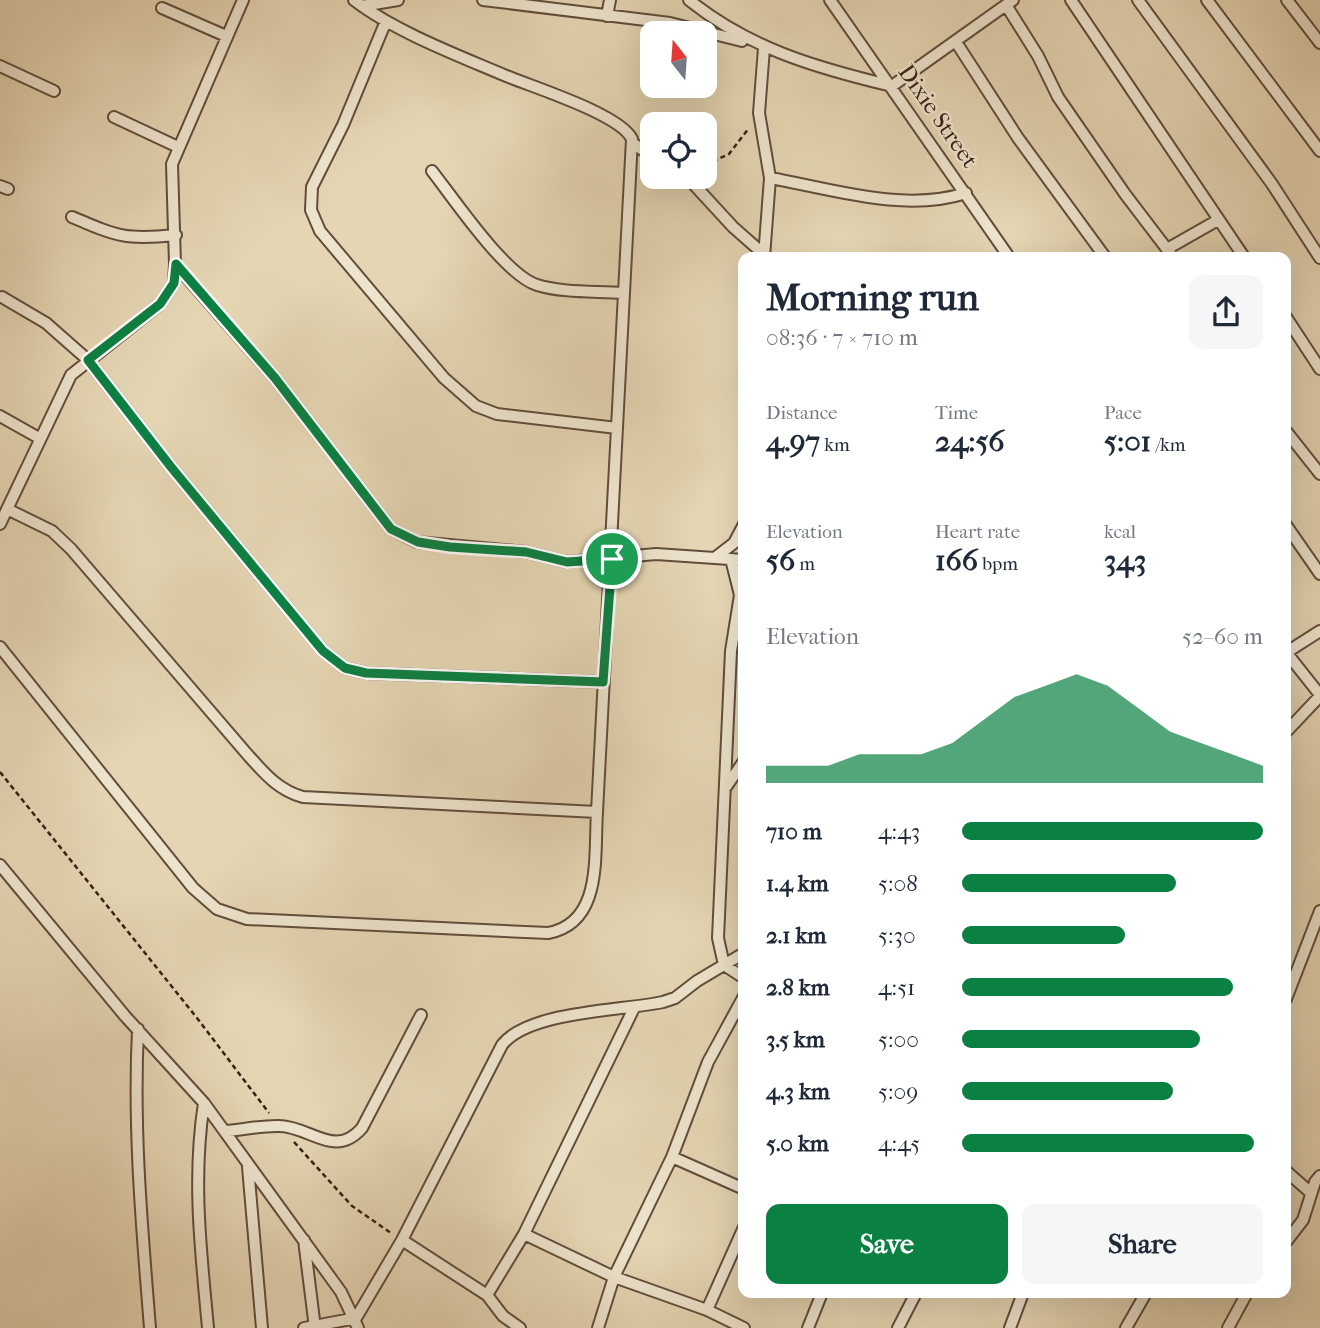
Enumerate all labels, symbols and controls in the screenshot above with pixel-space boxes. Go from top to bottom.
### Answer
north arrow [640,21,718,98]
map controls [640,21,717,189]
street label: Dixie Street [893,59,983,173]
button: locate [640,112,717,189]
text: Morning run [766,275,979,320]
button: share [1189,275,1263,349]
text: 08:36 · 7 × 710 m [766,324,918,351]
text: Distance [766,402,837,424]
text: Time [935,402,978,424]
text: Pace [1104,402,1142,424]
text: 4.97 [766,424,820,459]
text: 24:56 [935,424,1005,459]
text: 5:01 [1104,424,1151,459]
text: km [820,434,850,456]
text: /km [1151,434,1186,456]
text: Elevation [766,521,843,543]
text: Heart rate [935,521,1020,543]
text: kcal [1104,521,1136,543]
pin [582,529,642,589]
icon: arrive [593,540,631,578]
text: 56 [766,543,795,578]
text: 166 [935,543,978,578]
text: 343 [1104,543,1146,578]
text: m [795,553,815,575]
text: bpm [978,553,1018,575]
text: Elevation [766,623,859,650]
text: 52–60 m [1182,623,1263,650]
text: 710 m [766,818,822,845]
text: 4:43 [878,818,920,845]
text: 1.4 km [766,870,829,897]
text: 5:08 [878,870,918,897]
text: 2.1 km [766,922,826,949]
text: 5:30 [878,922,916,949]
text: 2.8 km [766,974,830,1001]
text: 4:51 [878,974,915,1001]
text: 3.5 km [766,1026,825,1053]
text: 5:00 [878,1026,919,1053]
text: 4.3 km [766,1078,830,1105]
text: 5:09 [878,1078,918,1105]
text: 5.0 km [766,1130,829,1157]
text: 4:45 [878,1130,920,1157]
button: Save [766,1204,1008,1284]
button: Share [1022,1204,1263,1284]

